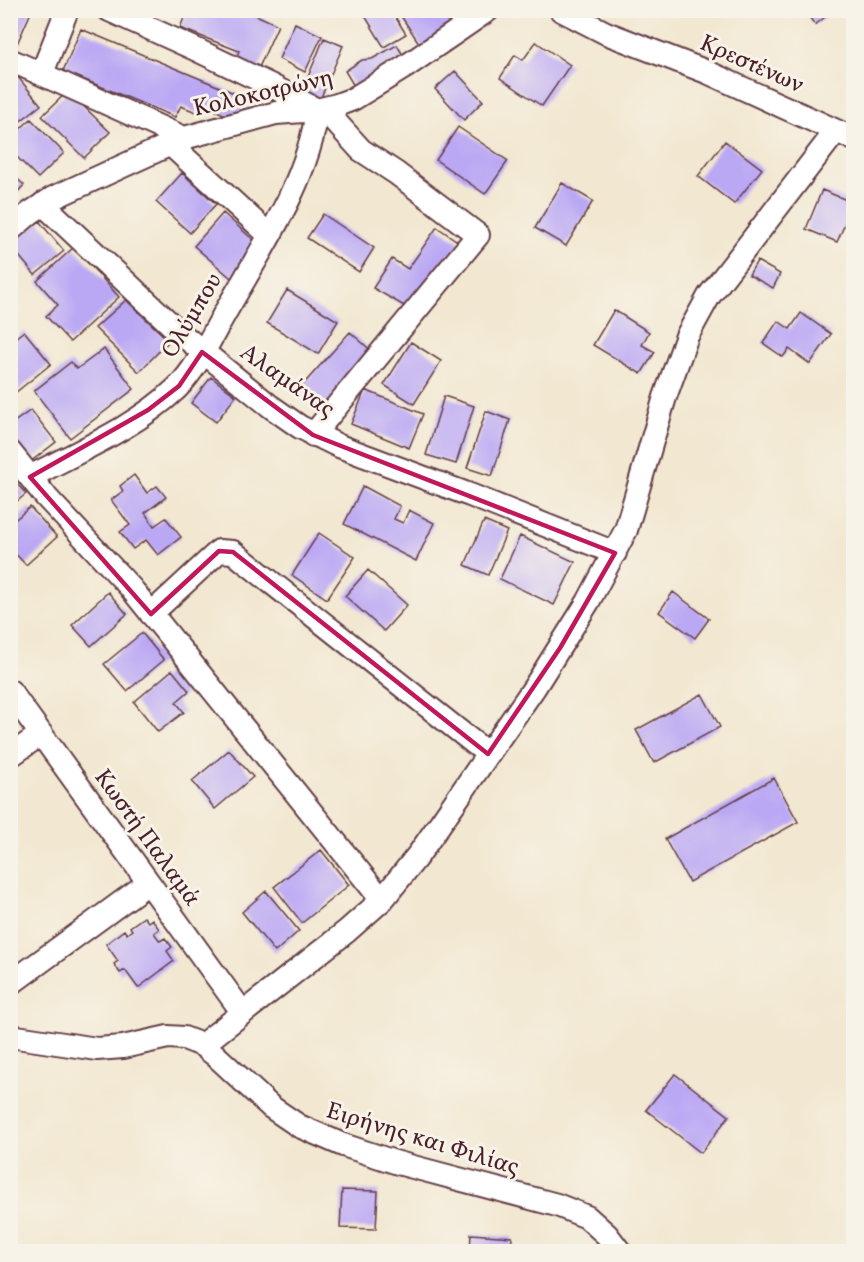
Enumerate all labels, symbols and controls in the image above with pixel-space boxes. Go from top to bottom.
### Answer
street label: Κρεστένων [694,27,809,103]
street label: Κολοκοτρώνη [190,61,337,127]
street label: Ολύμπου [154,267,231,365]
street label: Αλαμάνας [232,336,341,427]
street label: Κωστή Παλαμά [85,763,208,914]
street label: Ειρήνης και Φιλίας [322,1094,523,1185]

